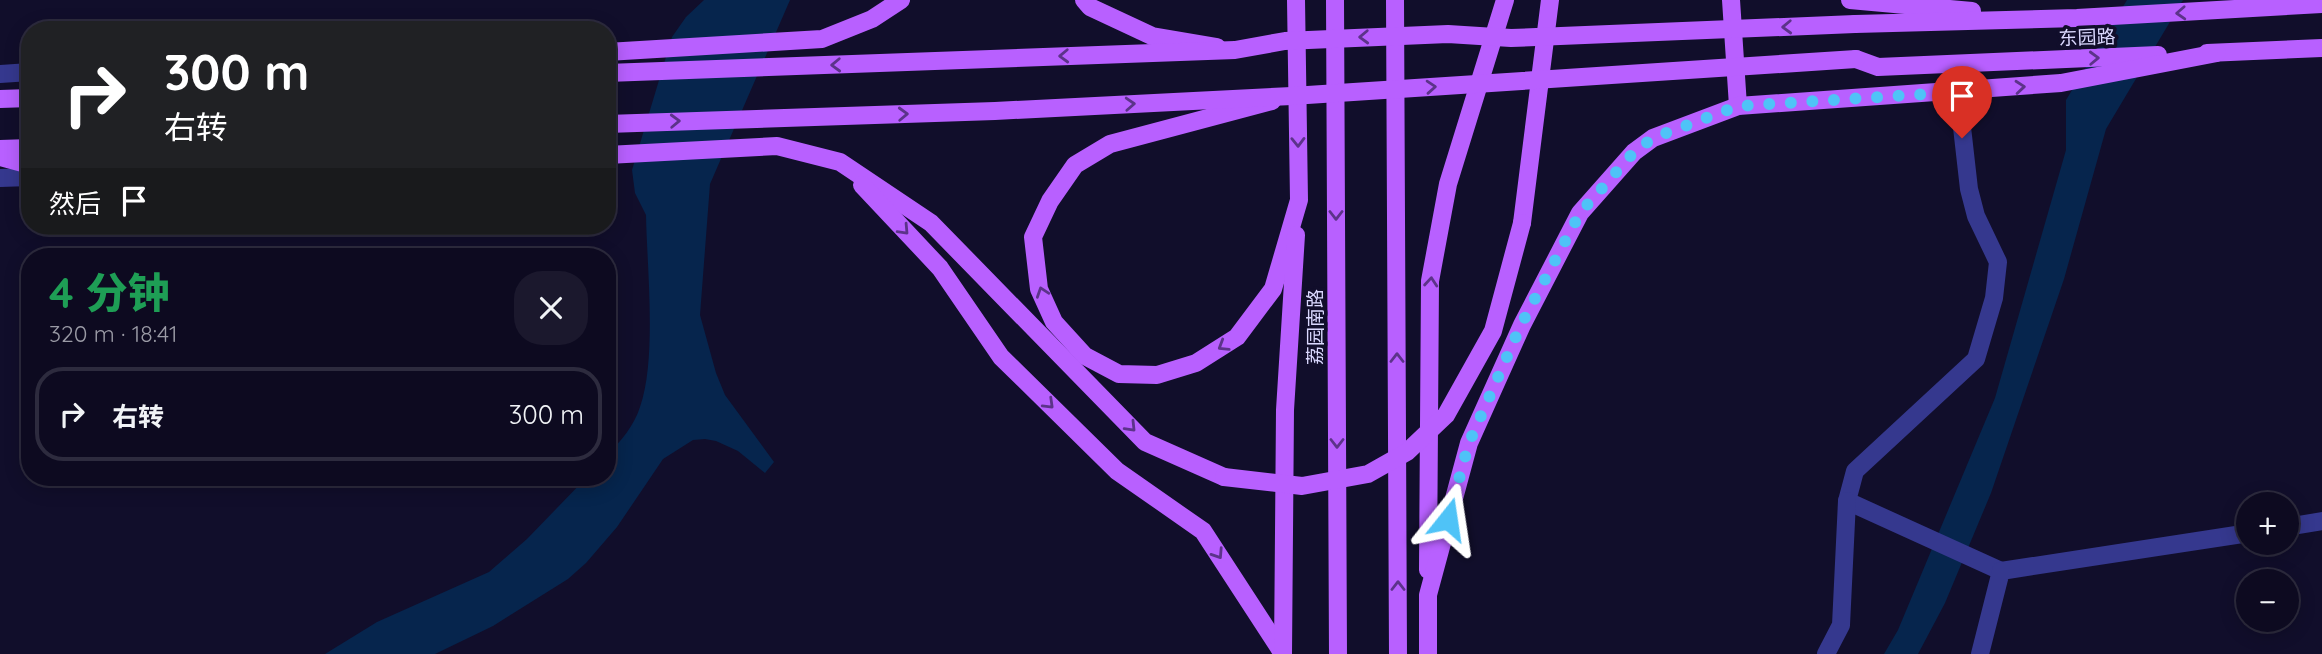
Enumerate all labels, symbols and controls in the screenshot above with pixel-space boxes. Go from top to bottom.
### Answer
one-way arrow [2175,6,2186,21]
one-way arrow [1781,19,1792,34]
street label: 东园路 [2058,24,2116,50]
one-way arrow [1358,30,1369,45]
text: 300 m [164,41,309,102]
icon: right [49,49,140,140]
one-way arrow [1058,49,1069,64]
one-way arrow [2089,50,2100,65]
one-way arrow [831,57,842,72]
pin [1932,66,1992,138]
icon: arrive [1943,77,1981,115]
one-way arrow [1425,80,1436,95]
one-way arrow [2015,80,2026,95]
one-way arrow [1125,96,1136,111]
one-way arrow [898,106,909,121]
text: 右转 [164,107,228,147]
one-way arrow [670,114,681,129]
one-way arrow [1290,137,1306,147]
icon: arrive [115,182,153,220]
text: 然后 [49,187,101,220]
one-way arrow [1328,210,1344,221]
one-way arrow [895,222,908,235]
text: 4 分钟 [49,266,169,319]
button: close [514,271,588,345]
one-way arrow [1423,276,1438,287]
one-way arrow [1035,287,1050,299]
street label: 荔园南路 [1303,289,1327,365]
text: 320 m · 18:41 [49,319,177,348]
one-way arrow [1218,338,1231,350]
one-way arrow [1389,353,1405,363]
icon: right [53,395,91,433]
one-way arrow [1040,396,1053,409]
text: 300 m [509,398,584,431]
text: 右转 [112,400,164,433]
one-way arrow [1122,419,1135,432]
one-way arrow [1329,438,1345,448]
position arrow [1411,482,1485,556]
map controls [2236,492,2299,632]
button: + [2236,492,2299,555]
one-way arrow [1209,546,1222,559]
button: − [2236,569,2299,632]
one-way arrow [1390,580,1406,591]

